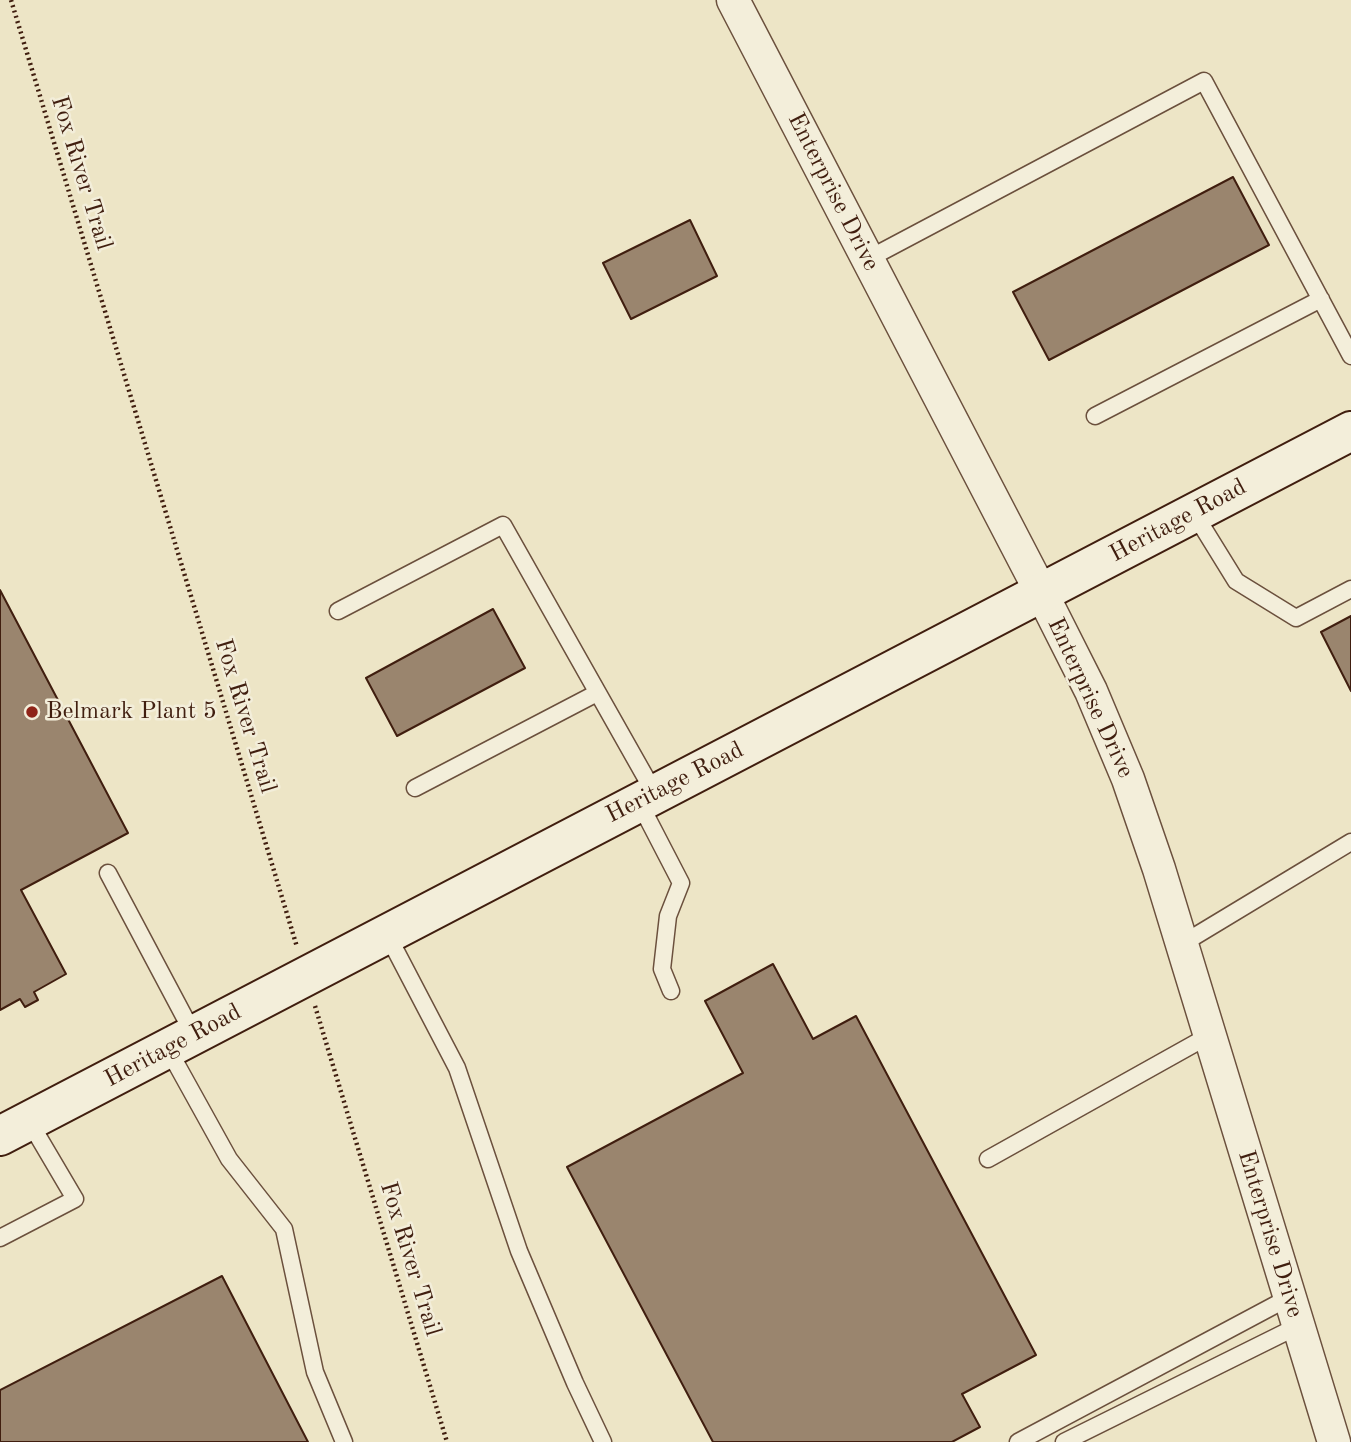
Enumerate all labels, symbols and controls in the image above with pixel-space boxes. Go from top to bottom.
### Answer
street label: Fox River Trail [44,92,118,254]
street label: Enterprise Drive [781,108,885,276]
street label: Heritage Road [1105,473,1251,569]
street label: Enterprise Drive [1040,613,1140,783]
street label: Fox River Trail [208,635,282,797]
place label: Belmark Plant 5 [46,698,217,726]
marker: Belmark Plant 5 [24,704,40,720]
street label: Heritage Road [601,736,749,830]
street label: Heritage Road [100,998,246,1094]
street label: Enterprise Drive [1231,1147,1309,1321]
street label: Fox River Trail [373,1178,447,1340]

